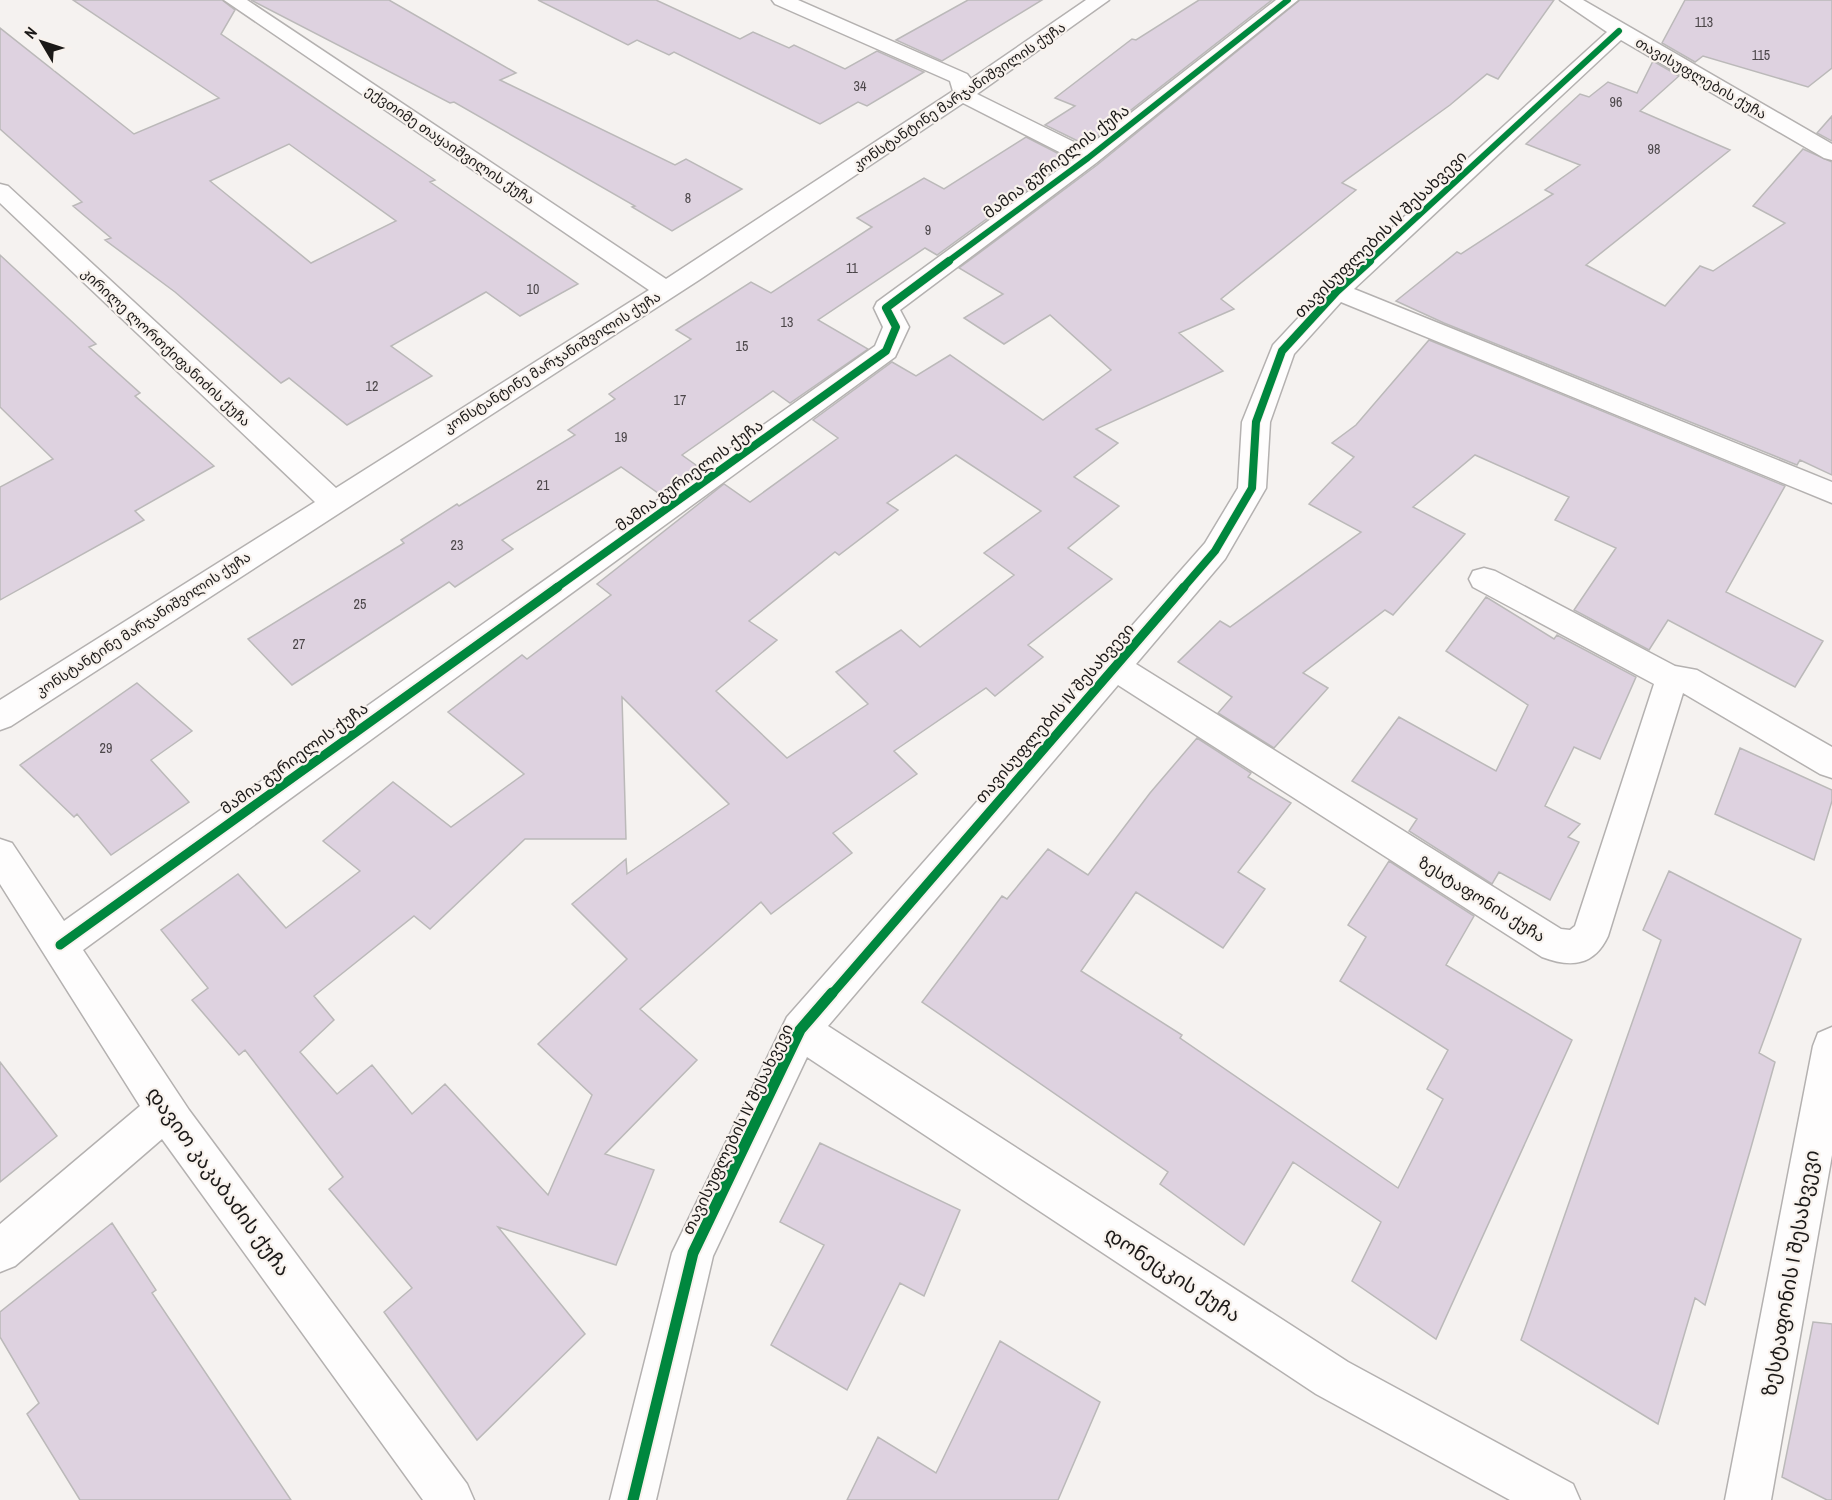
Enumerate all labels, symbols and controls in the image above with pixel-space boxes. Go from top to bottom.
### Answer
north arrow [12,12,72,72]
house number: 113 [1695,13,1713,31]
street label: კონსტანტინე მარჯანიშვილის ქუჩა [849,18,1069,174]
text: N [19,22,42,43]
street label: თავისუფლების ქუჩა [1632,33,1770,123]
house number: 115 [1752,46,1770,64]
house number: 34 [854,77,867,95]
street label: ექვთიმე თაყაიშვილის ქუჩა [362,82,538,208]
house number: 96 [1610,93,1622,111]
street label: მამია გურიელის ქუჩა [978,99,1134,223]
house number: 98 [1648,140,1660,158]
street label: თავისუფლების IV შესახვევი [1289,145,1471,323]
house number: 8 [685,189,691,207]
house number: 9 [925,221,931,239]
house number: 11 [846,259,859,277]
street label: კირილე ლორთქიფანიძის ქუჩა [78,264,254,430]
house number: 10 [527,280,539,298]
street label: კონსტანტინე მარჯანიშვილის ქუჩა [440,287,664,437]
house number: 13 [781,313,793,331]
house number: 15 [736,337,748,355]
house number: 12 [366,377,378,395]
house number: 17 [674,391,686,409]
street label: მამია გურიელის ქუჩა [611,414,767,536]
house number: 19 [615,428,627,446]
house number: 21 [537,476,550,494]
house number: 23 [451,536,463,554]
street label: კონსტანტინე მარჯანიშვილის ქუჩა [32,548,254,700]
house number: 25 [354,595,366,613]
street label: თავისუფლების IV შესახვევი [970,618,1138,808]
house number: 27 [293,635,305,653]
street label: მამია გურიელის ქუჩა [216,697,372,819]
house number: 29 [100,739,112,757]
street label: ზესტაფონის ქუჩა [1414,851,1550,947]
street label: თავისუფლების IV შესახვევი [676,1020,798,1238]
street label: დავით კაკაბაძის ქუჩა [141,1081,297,1281]
street label: ზესტაფონის I შესახვევი [1755,1148,1825,1398]
street label: დონეცკის ქუჩა [1100,1220,1246,1328]

